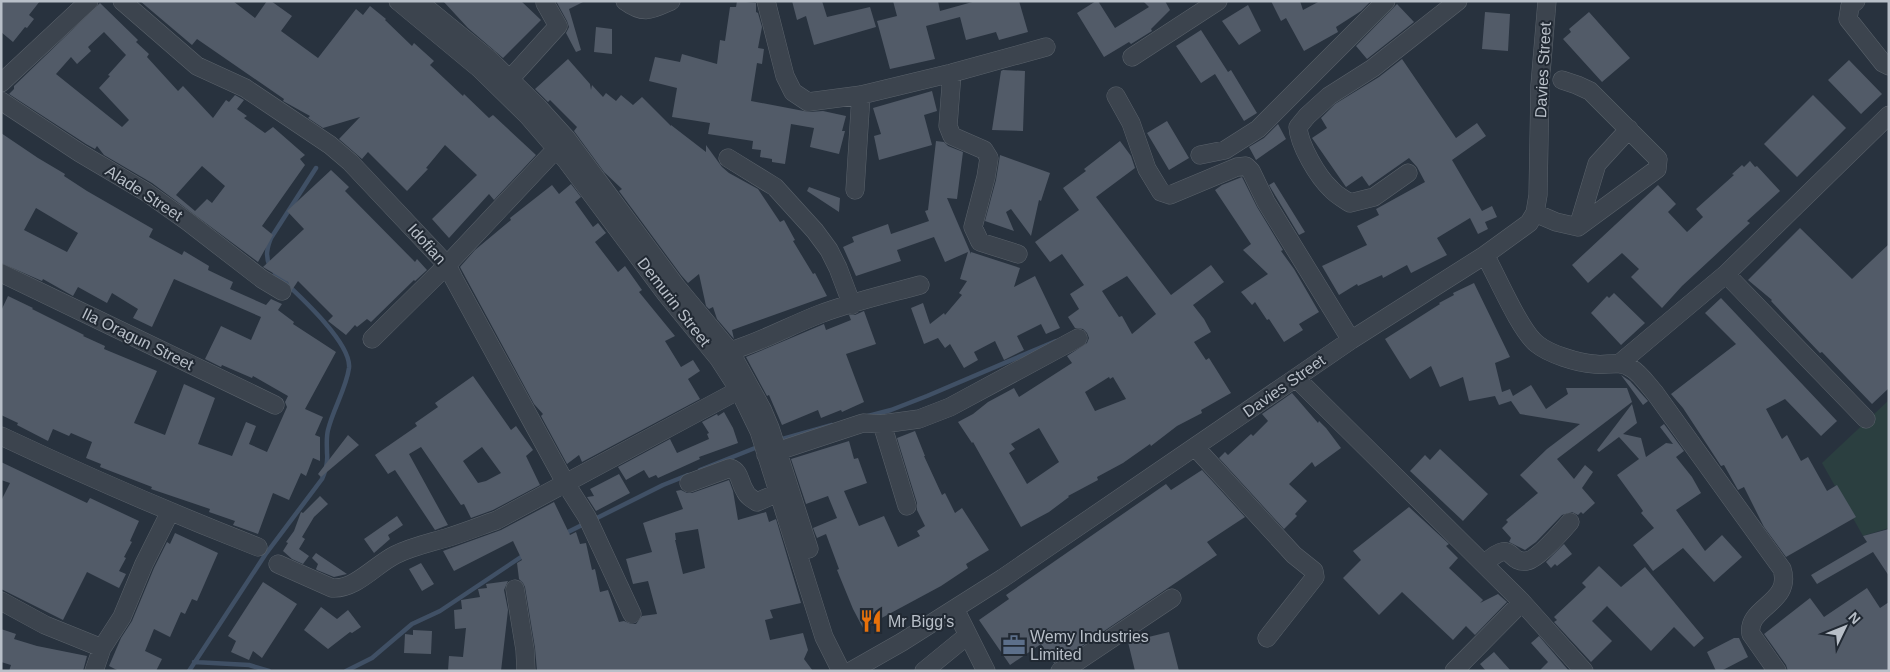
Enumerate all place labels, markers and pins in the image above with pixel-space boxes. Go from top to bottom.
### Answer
restaurant icon: Mr Bigg's [858,608,884,634]
place label: Mr Bigg's [888,613,954,630]
place label: Wemy Industries Limited [1030,628,1149,663]
office icon: Wemy Industries Limited [1001,632,1027,658]

